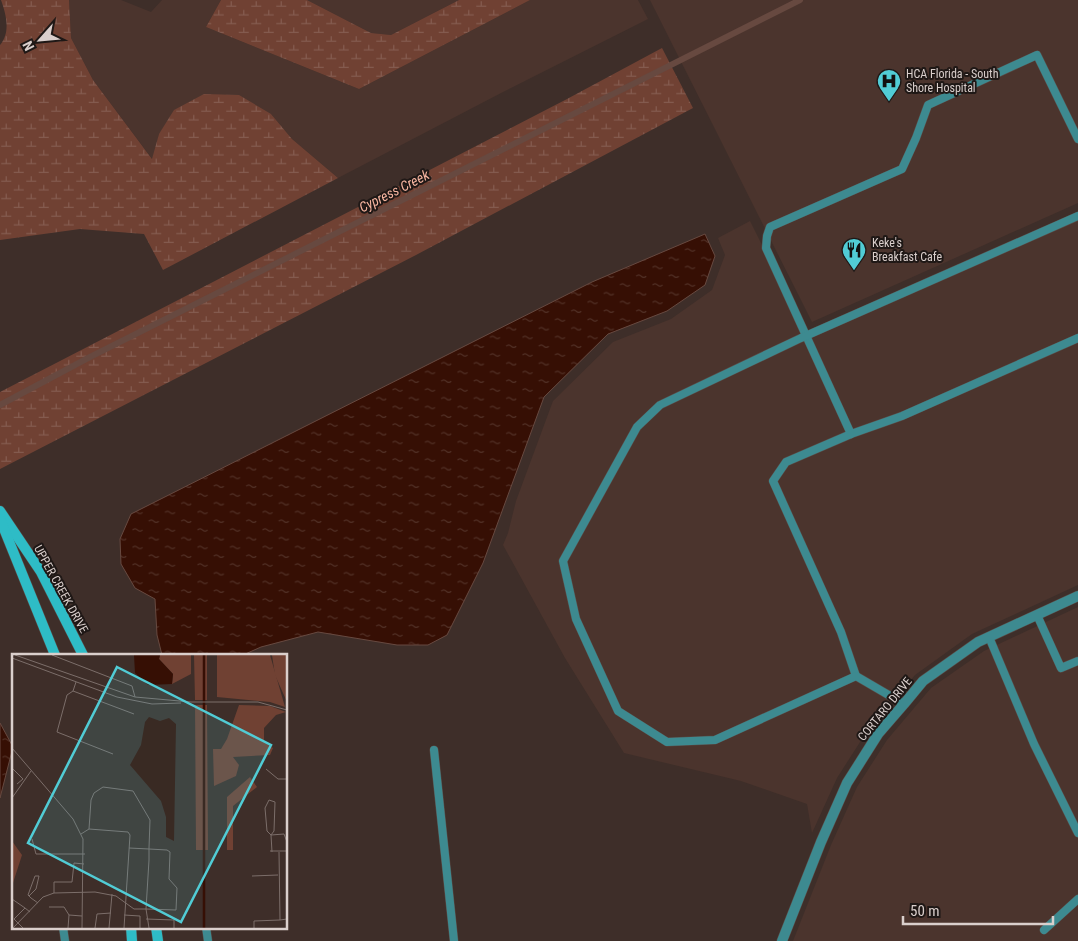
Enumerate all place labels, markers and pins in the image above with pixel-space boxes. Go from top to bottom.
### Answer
place label: HCA Florida - South Shore Hospital [906,67,999,95]
hospital icon: HCA Florida - South Shore Hospital [876,68,902,102]
place label: Keke's Breakfast Cafe [872,236,942,264]
restaurant icon: Keke's Breakfast Cafe [841,237,867,271]

